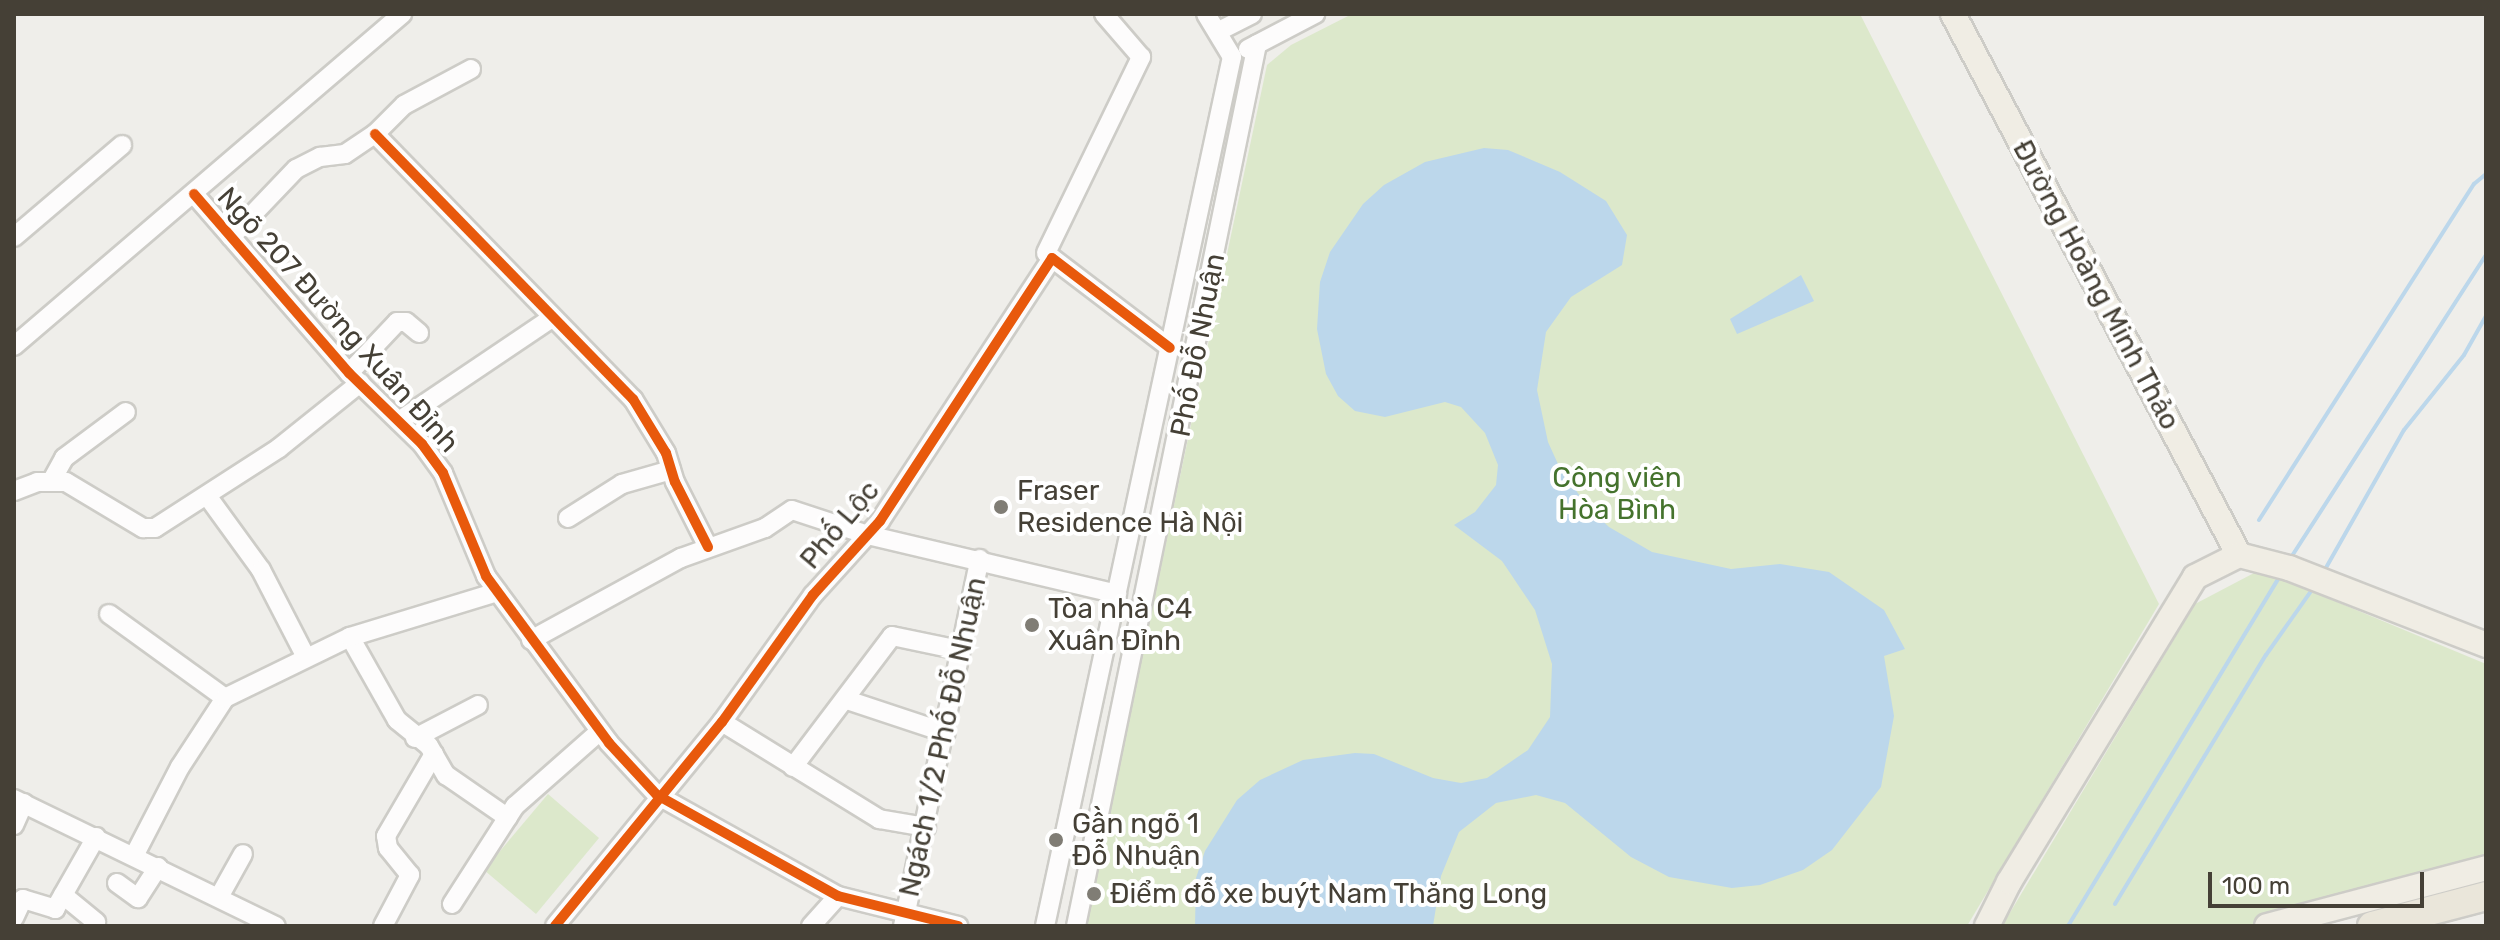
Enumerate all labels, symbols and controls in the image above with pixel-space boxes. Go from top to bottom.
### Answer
street label: Đường Hoàng Minh Thảo [2005,134,2187,436]
street label: Ngõ 207 Đường Xuân Đỉnh [210,181,466,459]
street label: Phố Đỗ Nhuận [1164,250,1232,440]
park label: Công viên Hòa Bình [1552,461,1682,527]
street label: Phố Lộc [793,474,887,576]
place label: Fraser Residence Hà Nội [1017,474,1243,540]
marker: Fraser Residence Hà Nội [992,498,1010,516]
street label: Ngách 1/2 Phố Đỗ Nhuận [893,574,993,900]
place label: Tòa nhà C4 Xuân Đỉnh [1048,592,1192,658]
marker: Tòa nhà C4 Xuân Đỉnh [1023,616,1041,634]
place label: Gần ngõ 1 Đỗ Nhuận [1072,807,1200,873]
marker: Gần ngõ 1 Đỗ Nhuận [1047,831,1065,849]
scale bar [2212,856,2428,906]
text: 100 m [2222,872,2290,900]
place label: Điểm đỗ xe buýt Nam Thăng Long [1110,877,1548,911]
marker: Điểm đỗ xe buýt Nam Thăng Long [1085,885,1103,903]

